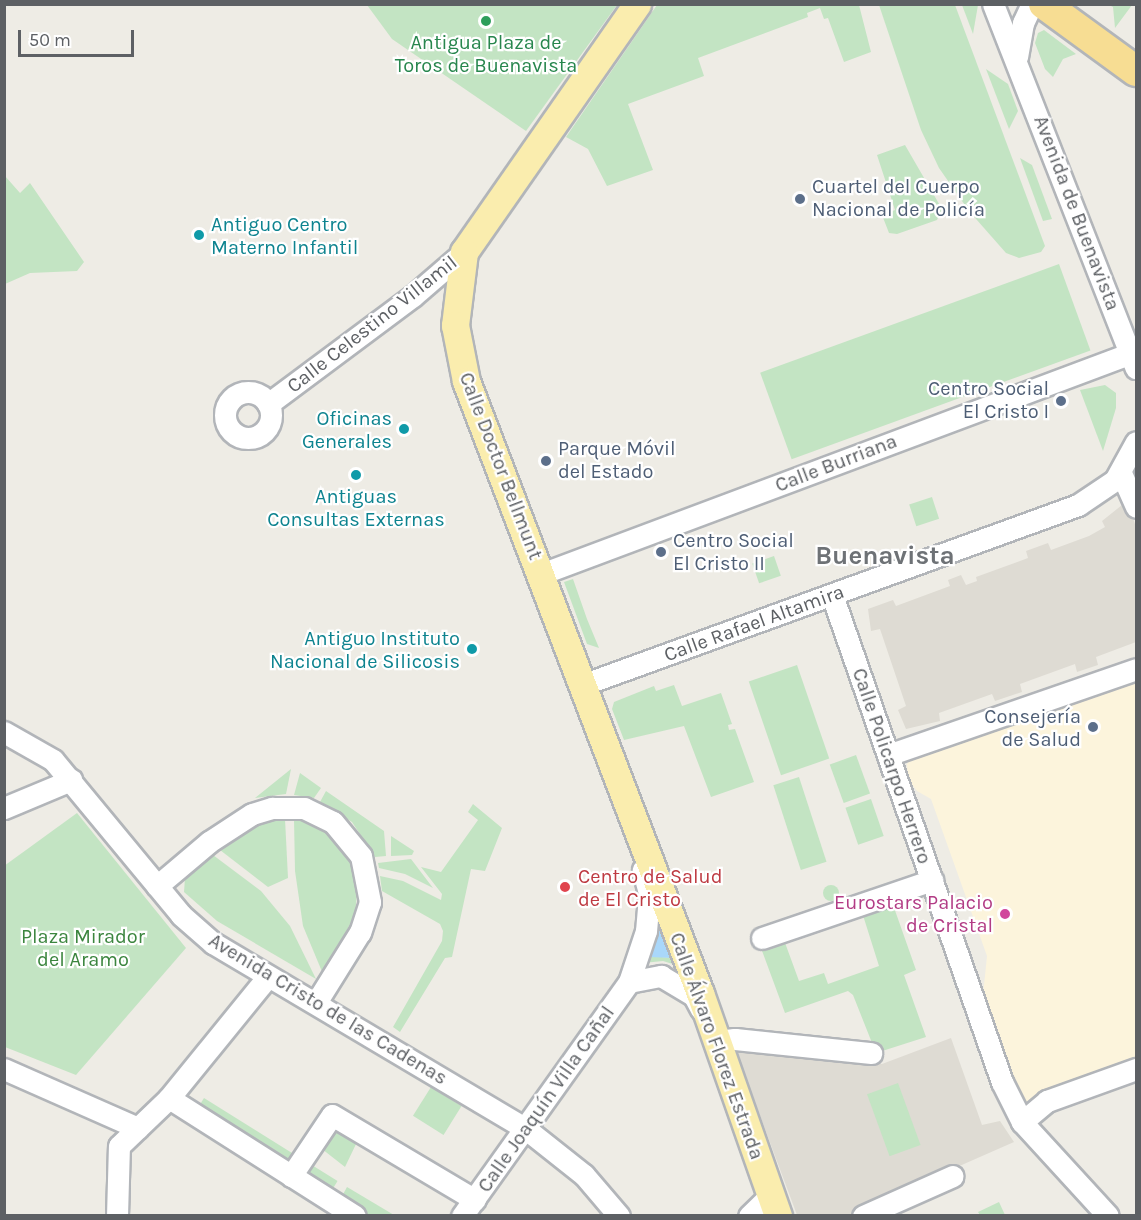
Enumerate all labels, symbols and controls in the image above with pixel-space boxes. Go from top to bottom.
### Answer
marker: Antigua Plaza de Toros de Buenavista [479,14,493,28]
scale bar [21,18,136,56]
text: 50 m [29,29,71,51]
place label: Antigua Plaza de Toros de Buenavista [395,30,577,77]
street label: Avenida de Buenavista [1029,112,1125,314]
place label: Cuartel del Cuerpo Nacional de Policía [812,175,985,222]
marker: Cuartel del Cuerpo Nacional de Policía [793,192,807,206]
place label: Antiguo Centro Materno Infantil [211,212,358,259]
marker: Antiguo Centro Materno Infantil [192,228,206,242]
street label: Calle Celestino Villamil [282,250,462,398]
street label: Calle Doctor Bellmunt [454,369,548,563]
place label: Centro Social El Cristo I [928,377,1049,424]
marker: Centro Social El Cristo I [1054,394,1068,408]
place label: Oficinas Generales [302,406,392,453]
marker: Oficinas Generales [397,422,411,436]
street label: Calle Burriana [772,429,900,497]
place label: Parque Móvil del Estado [558,437,676,484]
marker: Parque Móvil del Estado [539,454,553,468]
marker: Antiguas Consultas Externas [349,468,363,482]
place label: Antiguas Consultas Externas [267,484,445,531]
place label: Centro Social El Cristo II [673,528,794,575]
district label: Buenavista [815,540,955,572]
marker: Centro Social El Cristo II [654,545,668,559]
street label: Calle Rafael Altamira [661,579,847,667]
place label: Antiguo Instituto Nacional de Silicosis [270,626,460,673]
marker: Antiguo Instituto Nacional de Silicosis [465,642,479,656]
street label: Calle Policarpo Herrero [847,665,937,867]
place label: Consejería de Salud [984,704,1081,751]
marker: Consejería de Salud [1086,720,1100,734]
place label: Centro de Salud de El Cristo [578,864,723,911]
marker: Centro de Salud de El Cristo [556,878,574,896]
place label: Eurostars Palacio de Cristal [834,891,993,938]
marker: Eurostars Palacio de Cristal [998,907,1012,921]
park label: Plaza Mirador del Aramo [21,925,145,972]
street label: Avenida Cristo de las Cadenas [204,928,452,1090]
street label: Calle Álvaro Florez Estrada [665,929,769,1163]
street label: Calle Joaquín Villa Cañal [472,1001,620,1197]

